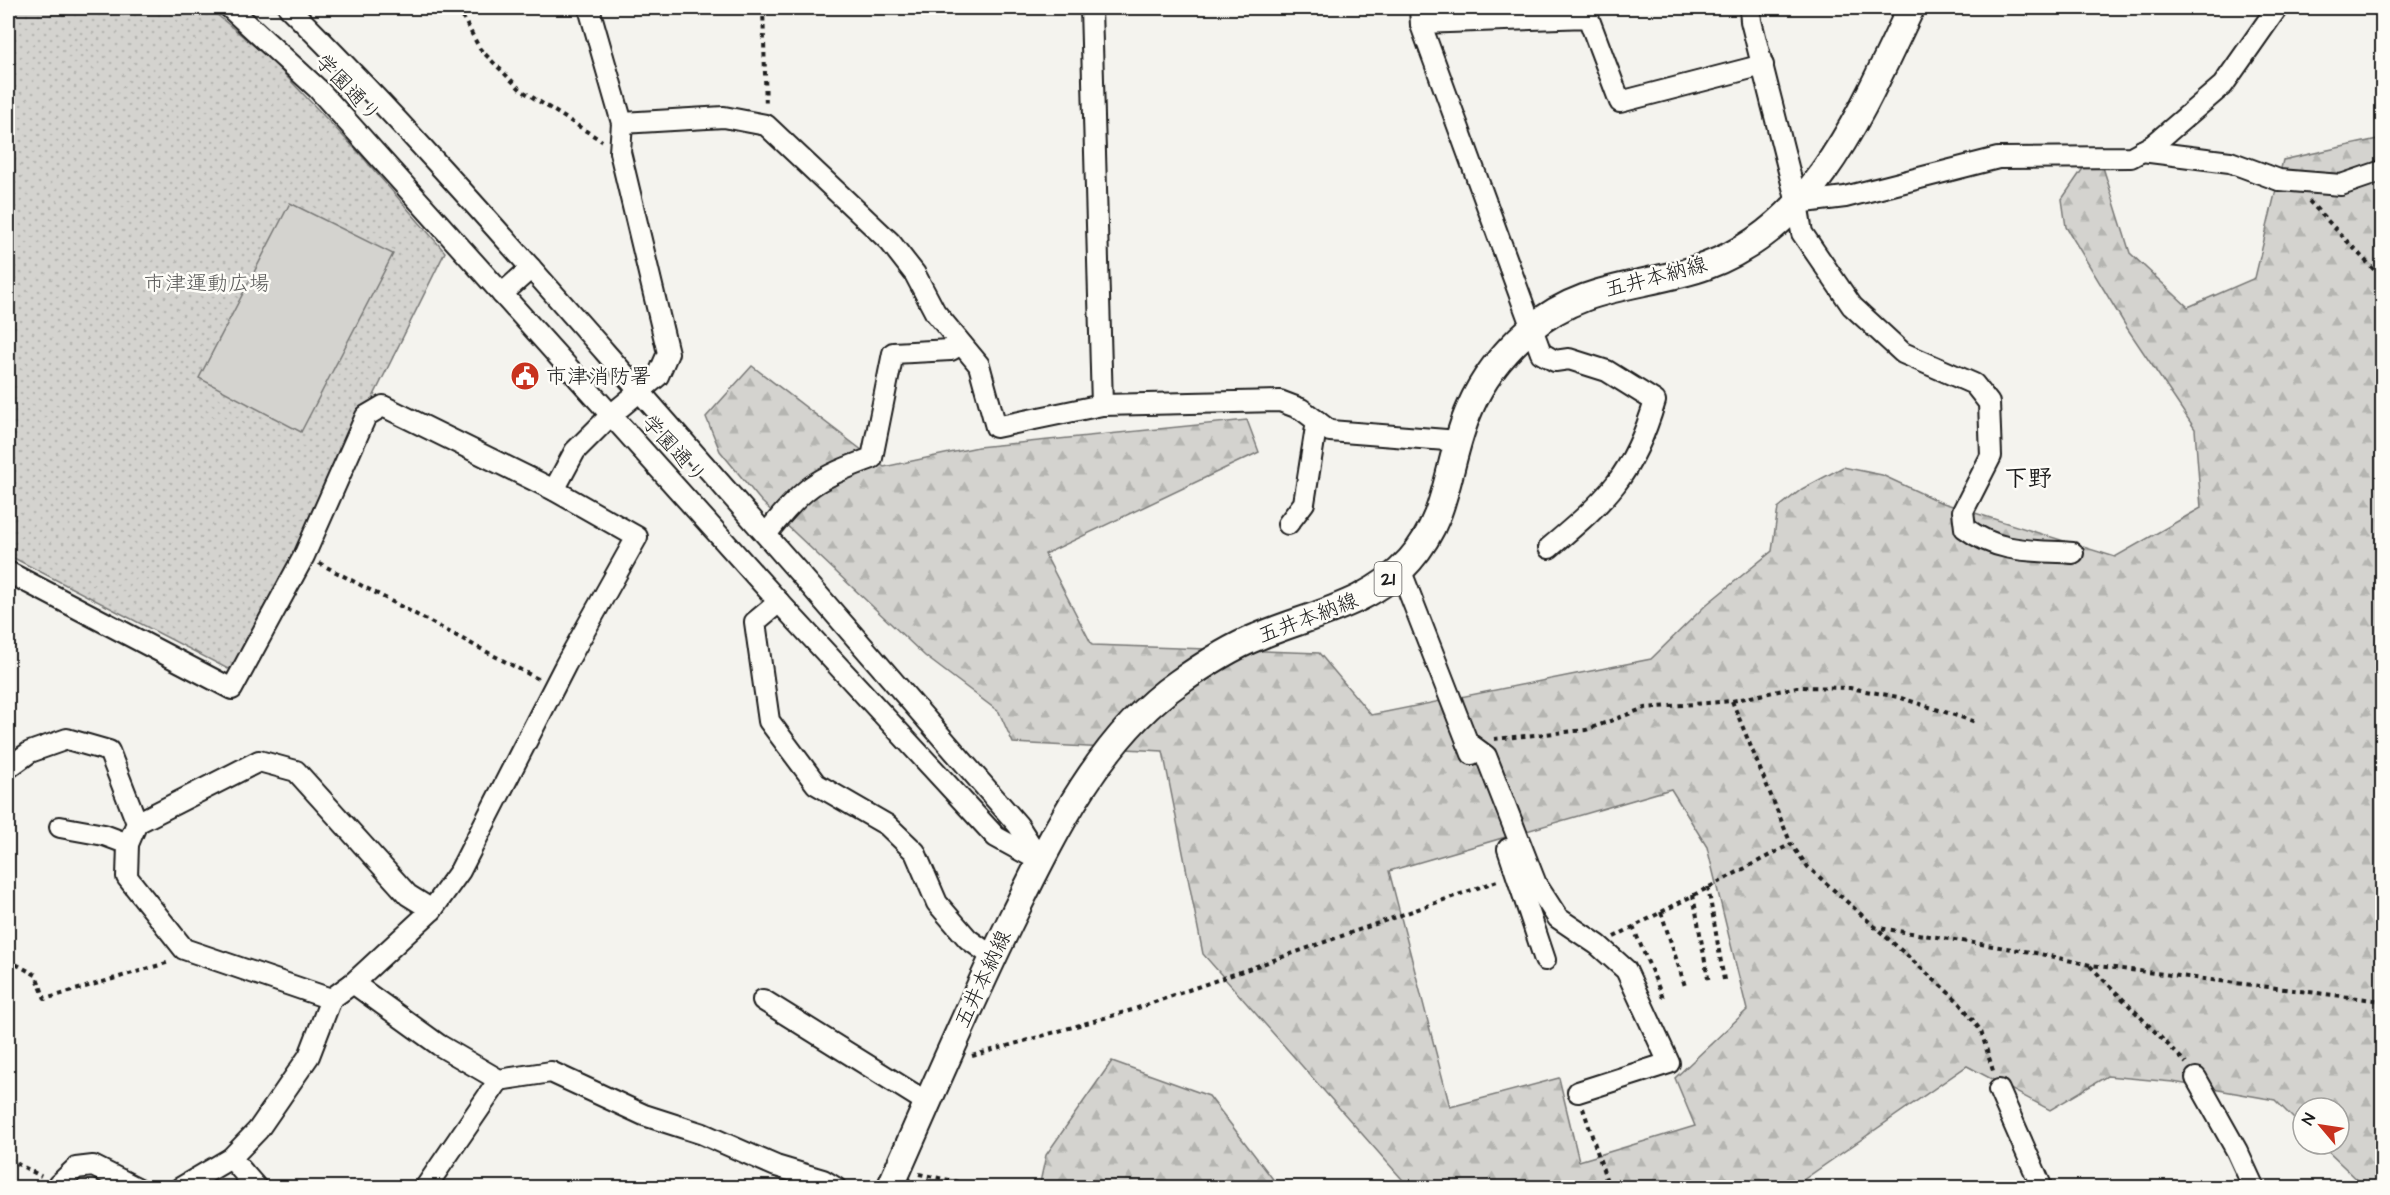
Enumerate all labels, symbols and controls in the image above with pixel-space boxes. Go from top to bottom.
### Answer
street label: 学園通り [309,47,387,129]
street label: 五井本納線 [1602,249,1710,305]
park label: 市津運動広場 [144,269,270,298]
public building icon: 市津消防署 [509,360,541,392]
place label: 市津消防署 [546,362,651,391]
street label: 学園通り [635,408,713,490]
district label: 下野 [2004,462,2052,496]
road number: 21 [1374,562,1402,596]
street label: 五井本納線 [1254,586,1362,650]
street label: 五井本納線 [948,925,1018,1033]
north arrow [2291,1096,2351,1156]
text: N [2297,1109,2321,1129]

